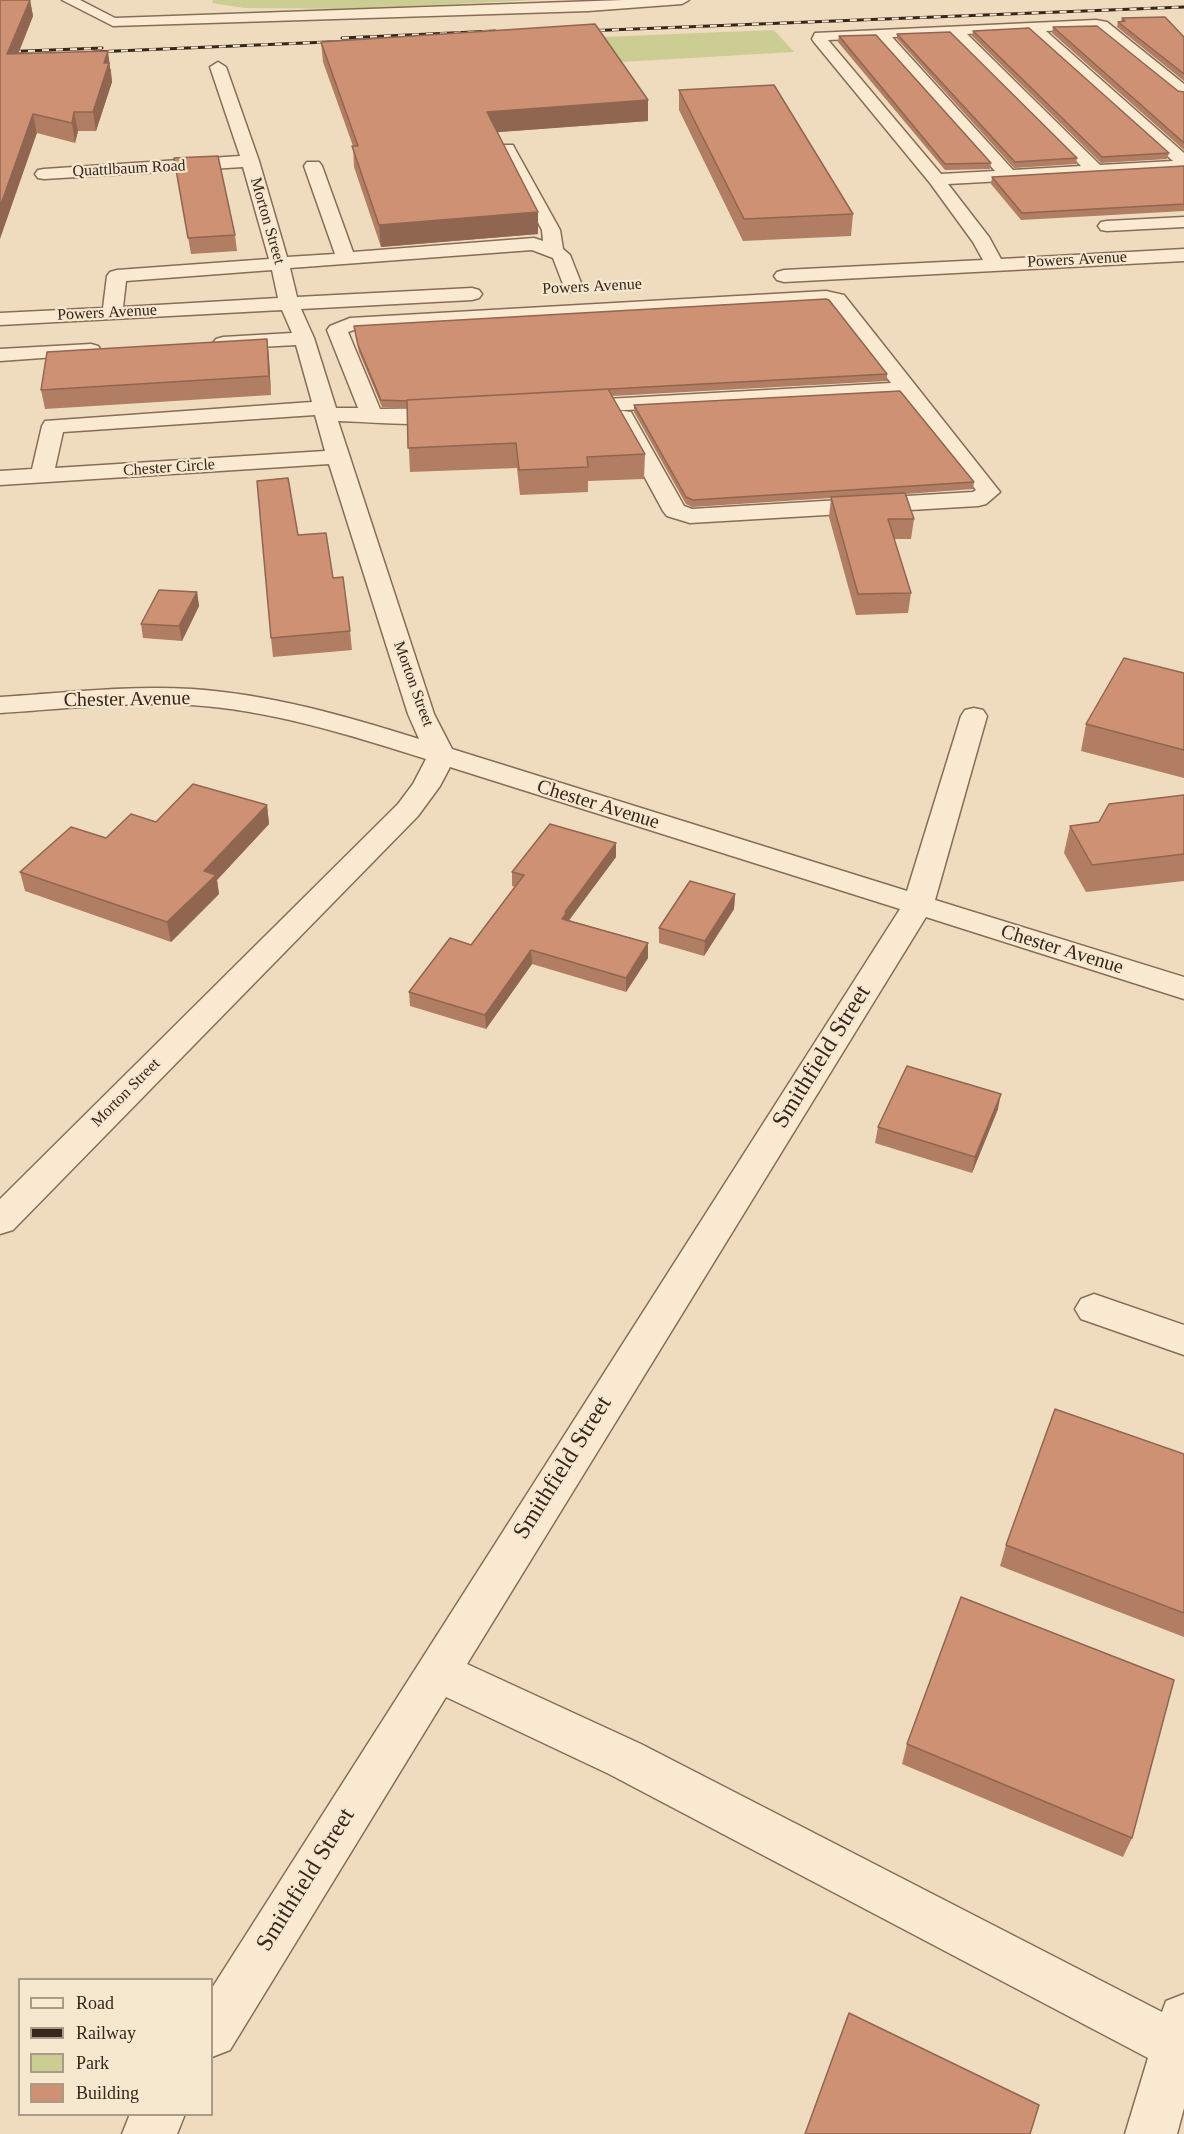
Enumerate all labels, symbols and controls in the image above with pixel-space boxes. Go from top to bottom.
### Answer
street label: Quattlbaum Road [72,156,186,182]
street label: Morton Street [245,175,289,267]
street label: Powers Avenue [1027,248,1127,272]
street label: Powers Avenue [542,275,642,299]
street label: Powers Avenue [57,301,157,325]
street label: Chester Circle [122,455,216,481]
street label: Morton Street [389,639,437,729]
street label: Chester Avenue [63,687,191,713]
street label: Chester Avenue [534,775,662,835]
street label: Chester Avenue [998,920,1126,980]
street label: Smithfield Street [767,980,877,1134]
street label: Morton Street [88,1055,164,1131]
street label: Smithfield Street [508,1391,618,1545]
street label: Smithfield Street [251,1803,361,1957]
legend [18,1978,213,2116]
text: Road [76,1993,114,2013]
text: Railway [76,2023,136,2043]
text: Park [76,2053,109,2073]
text: Building [76,2083,139,2103]

